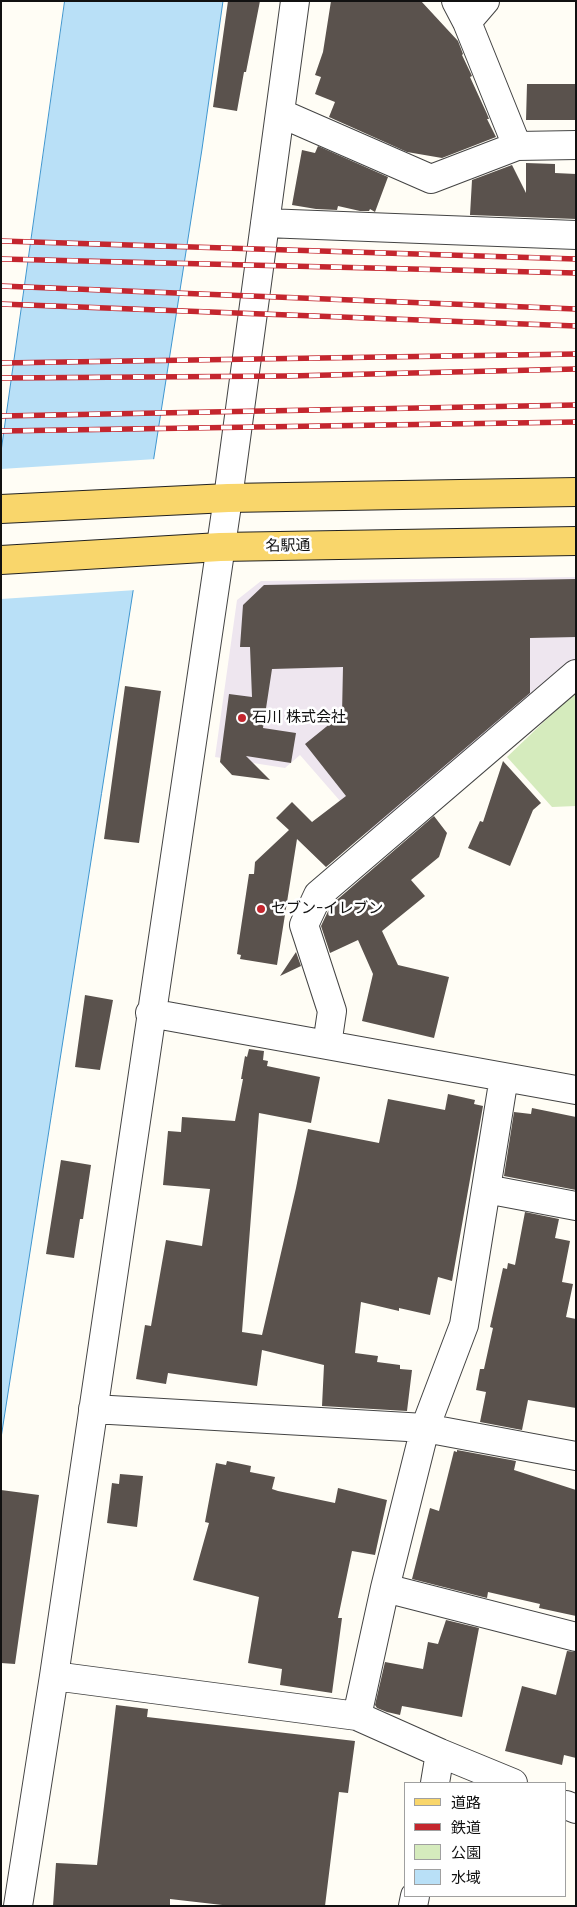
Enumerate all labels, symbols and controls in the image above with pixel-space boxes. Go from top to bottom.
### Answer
street label: 名駅通 [265,537,311,555]
place label: 石川 株式会社 [252,709,346,727]
marker: 石川 株式会社 [236,712,248,724]
place label: セブン-イレブン [271,900,383,918]
marker: セブン-イレブン [255,903,267,915]
legend [404,1782,567,1897]
text: 道路 [451,1793,481,1812]
text: 鉄道 [451,1818,481,1837]
text: 公園 [451,1843,481,1862]
text: 水域 [451,1868,481,1887]

